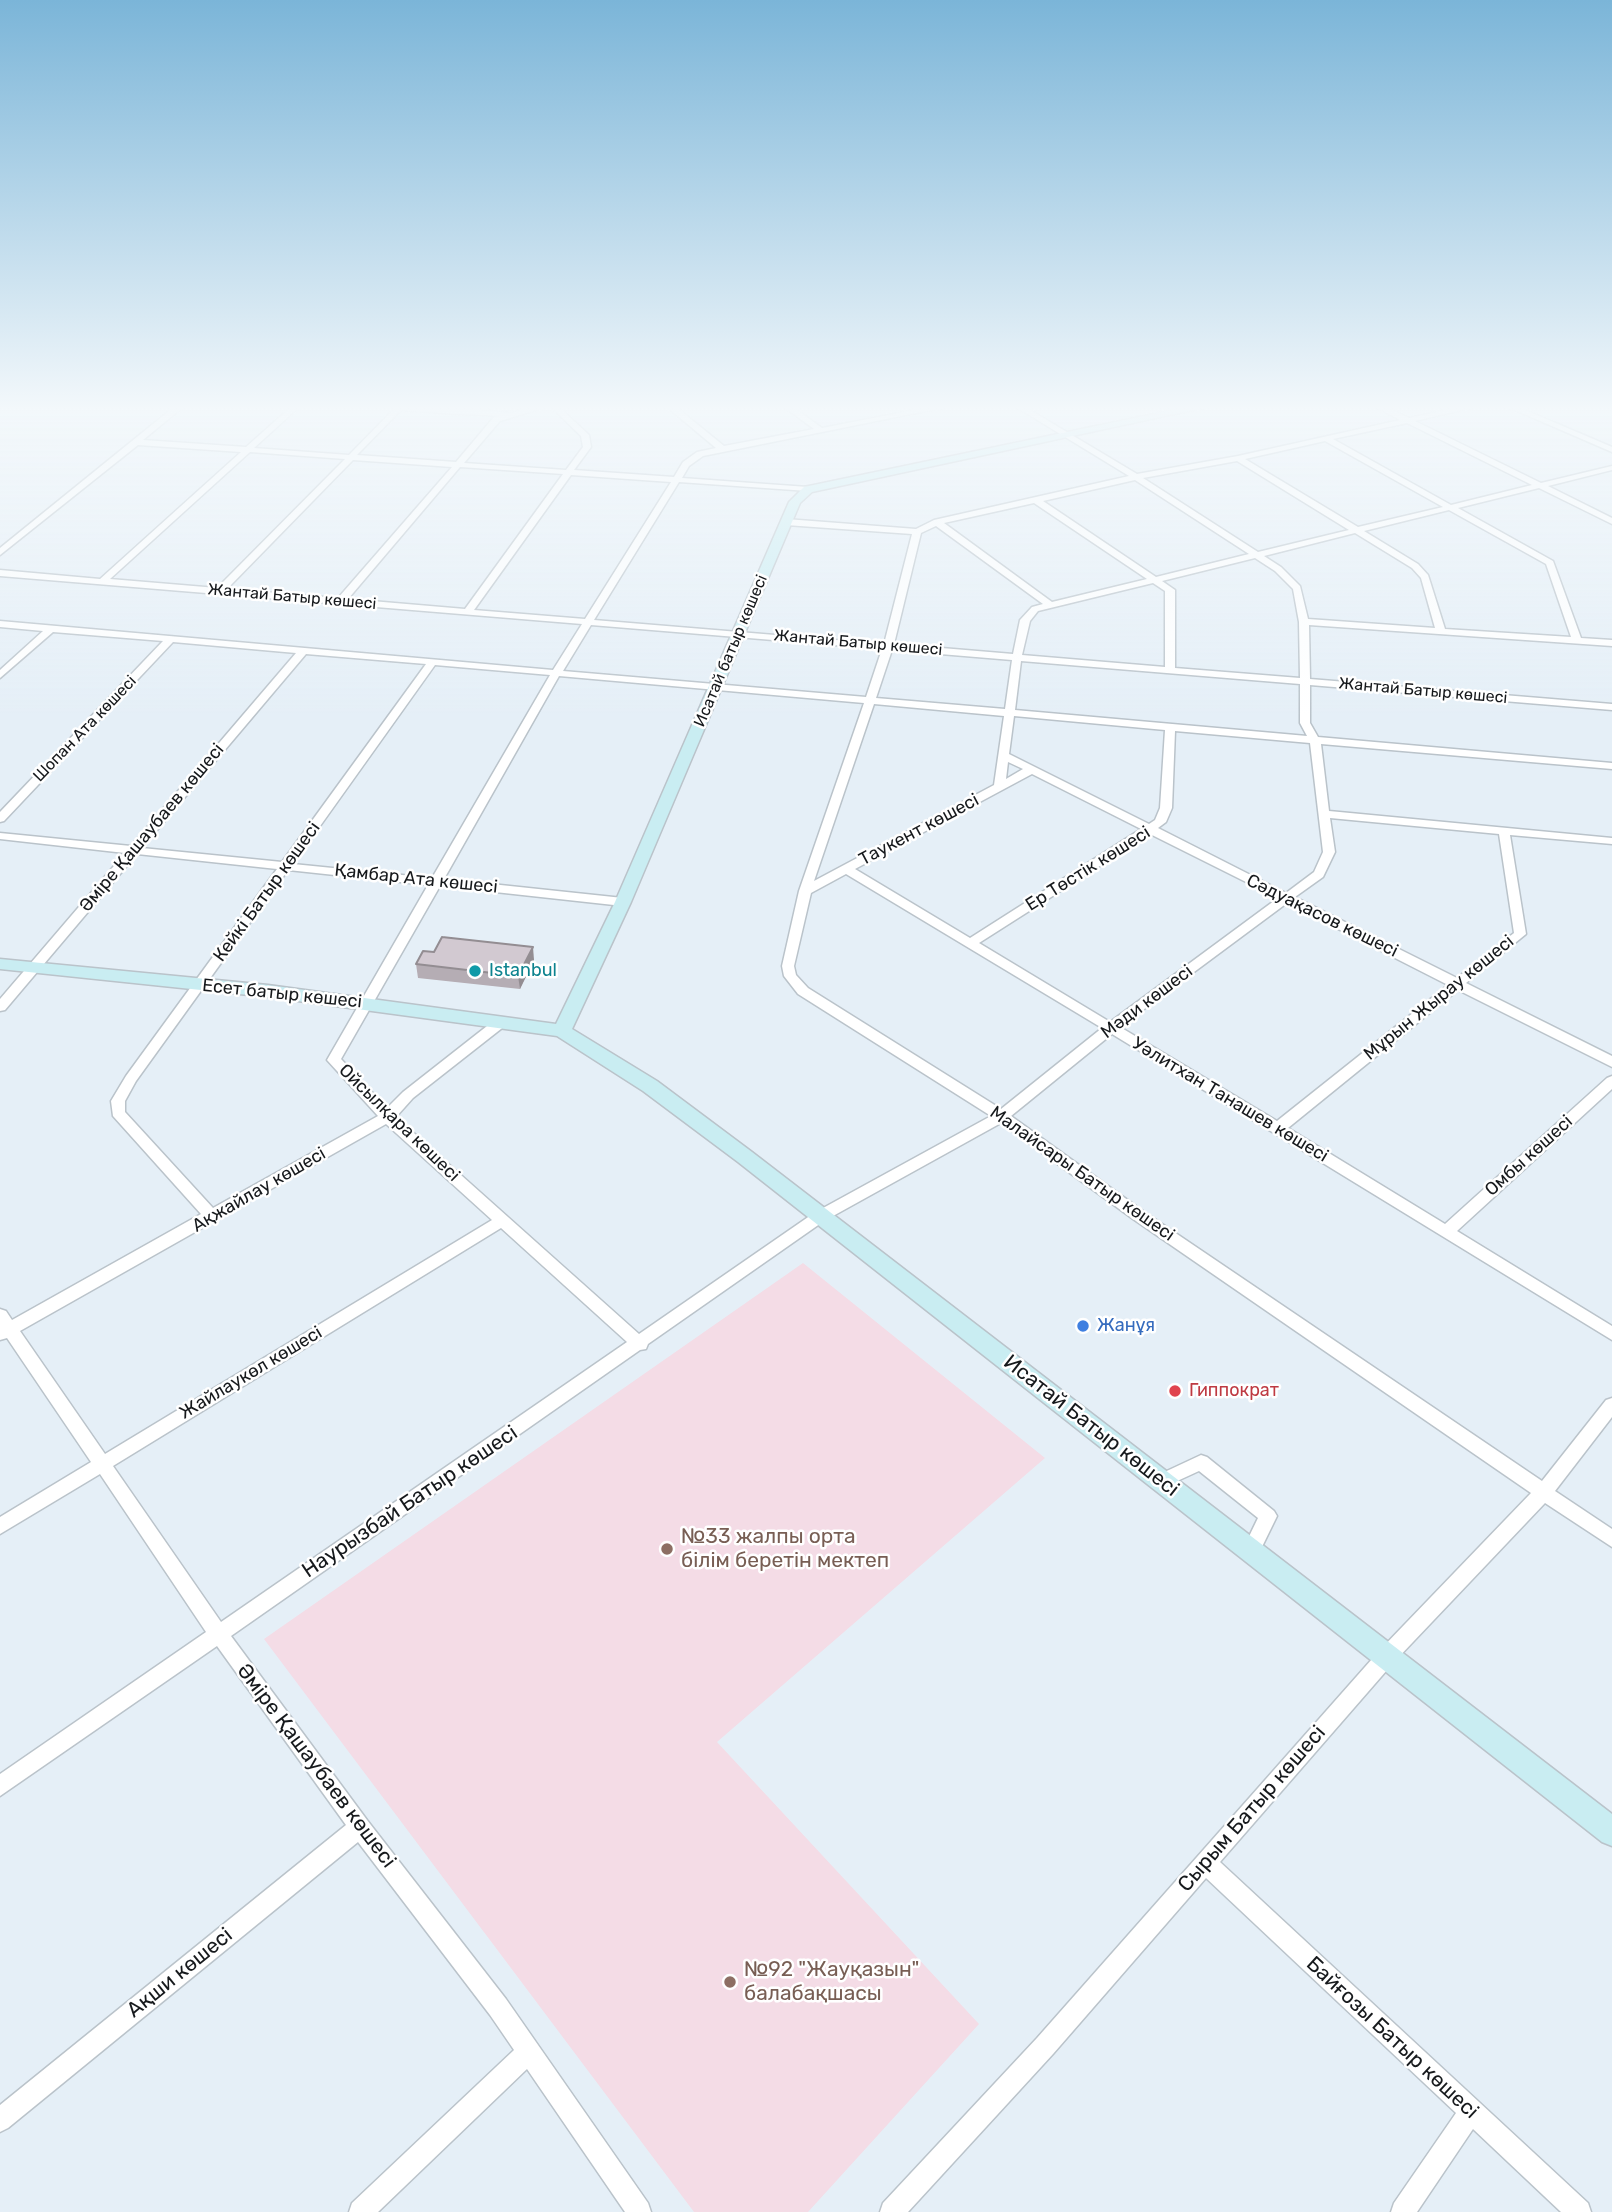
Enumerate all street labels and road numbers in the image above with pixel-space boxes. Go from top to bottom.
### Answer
street label: Исатай батыр көшесі [690,572,772,730]
street label: Жантай Батыр көшесі [207,580,377,614]
street label: Жантай Батыр көшесі [773,626,943,660]
street label: Шопан Ата көшесі [29,672,141,786]
street label: Жантай Батыр көшесі [1338,674,1508,708]
street label: Әміре Қашаубаев көшесі [75,739,229,917]
street label: Таукент көшесі [855,789,983,871]
street label: Кейкі Батыр көшесі [209,818,325,966]
street label: Ер Төстік көшесі [1022,822,1154,916]
street label: Қамбар Ата көшесі [333,860,499,898]
street label: Сәдуақасов көшесі [1243,870,1401,962]
street label: Мұрын Жырау көшесі [1360,931,1518,1065]
street label: Мәди көшесі [1097,961,1197,1043]
street label: Есет батыр көшесі [201,975,363,1013]
street label: Уәлитхан Танашев көшесі [1128,1033,1332,1167]
street label: Ойсылқара көшесі [334,1060,464,1186]
street label: Малайсары Батыр көшесі [986,1102,1178,1246]
street label: Омбы көшесі [1481,1111,1577,1201]
street label: Ақжайлау көшесі [188,1143,330,1237]
street label: Жайлаукөл көшесі [176,1322,326,1424]
street label: Исатай Батыр көшесі [998,1350,1184,1502]
street label: Наурызбай Батыр көшесі [297,1420,523,1584]
street label: Әміре Қашаубаев көшесі [231,1659,401,1873]
street label: Сырым Батыр көшесі [1173,1721,1331,1897]
street label: Ақши көшесі [122,1923,238,2023]
street label: Байғозы Батыр көшесі [1301,1952,1483,2124]

